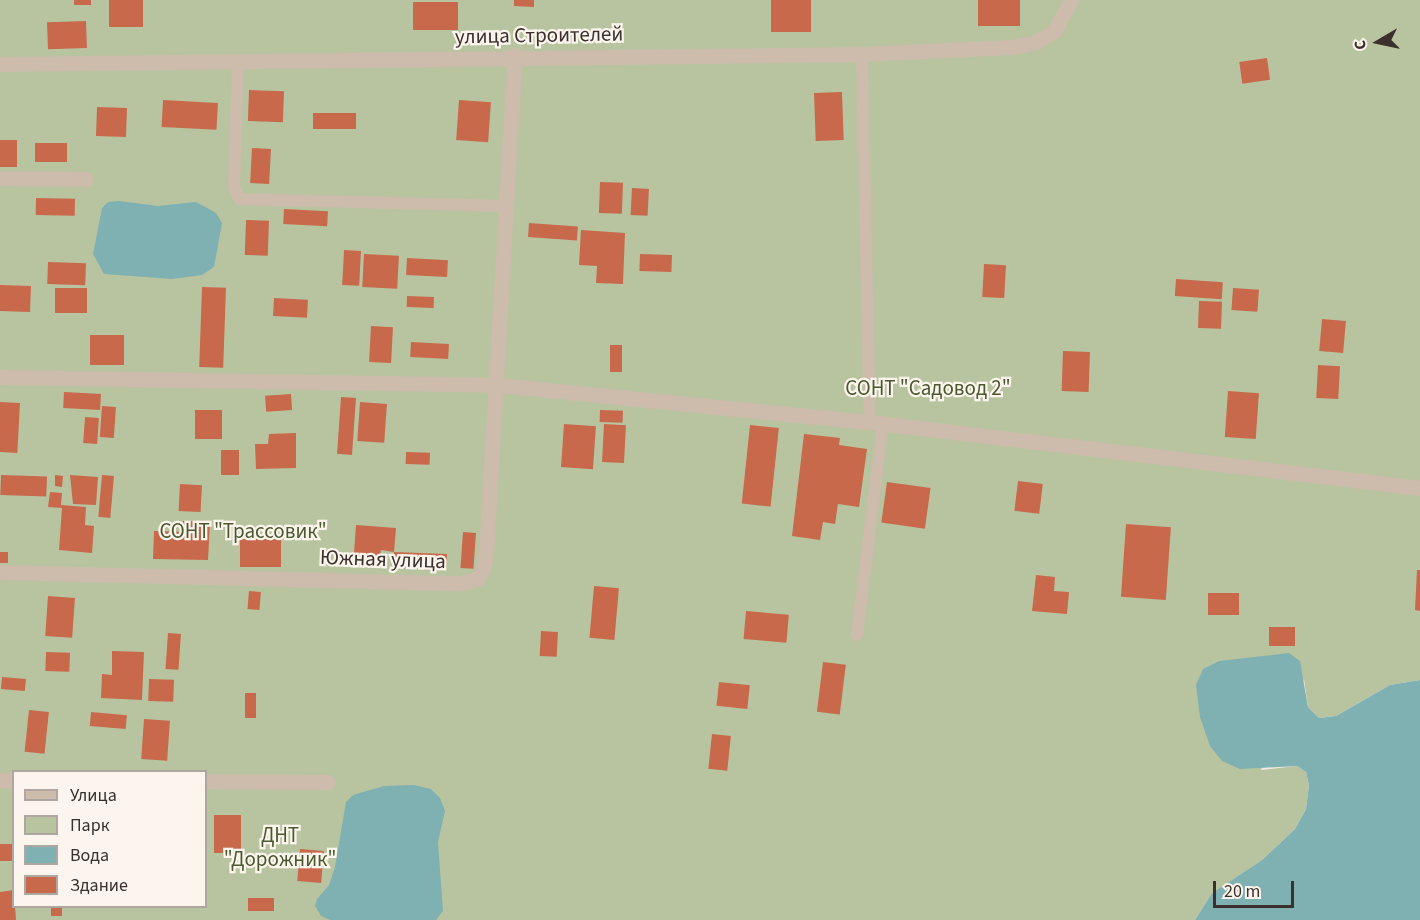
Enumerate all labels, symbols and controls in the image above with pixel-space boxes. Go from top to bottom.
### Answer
north arrow [1348,12,1408,72]
street label: улица Строителей [455,21,623,49]
text: С [1349,38,1372,51]
park label: СОНТ "Садовод 2" [845,375,1011,401]
park label: СОНТ "Трассовик" [159,518,327,544]
street label: Южная улица [320,544,446,574]
legend [12,770,207,908]
text: Улица [70,783,117,808]
text: Парк [70,813,110,838]
park label: ДНТ "Дорожник" [224,822,336,872]
text: Вода [70,843,109,868]
scale bar [1216,869,1297,907]
text: Здание [70,873,128,898]
text: 20 m [1224,879,1260,904]

